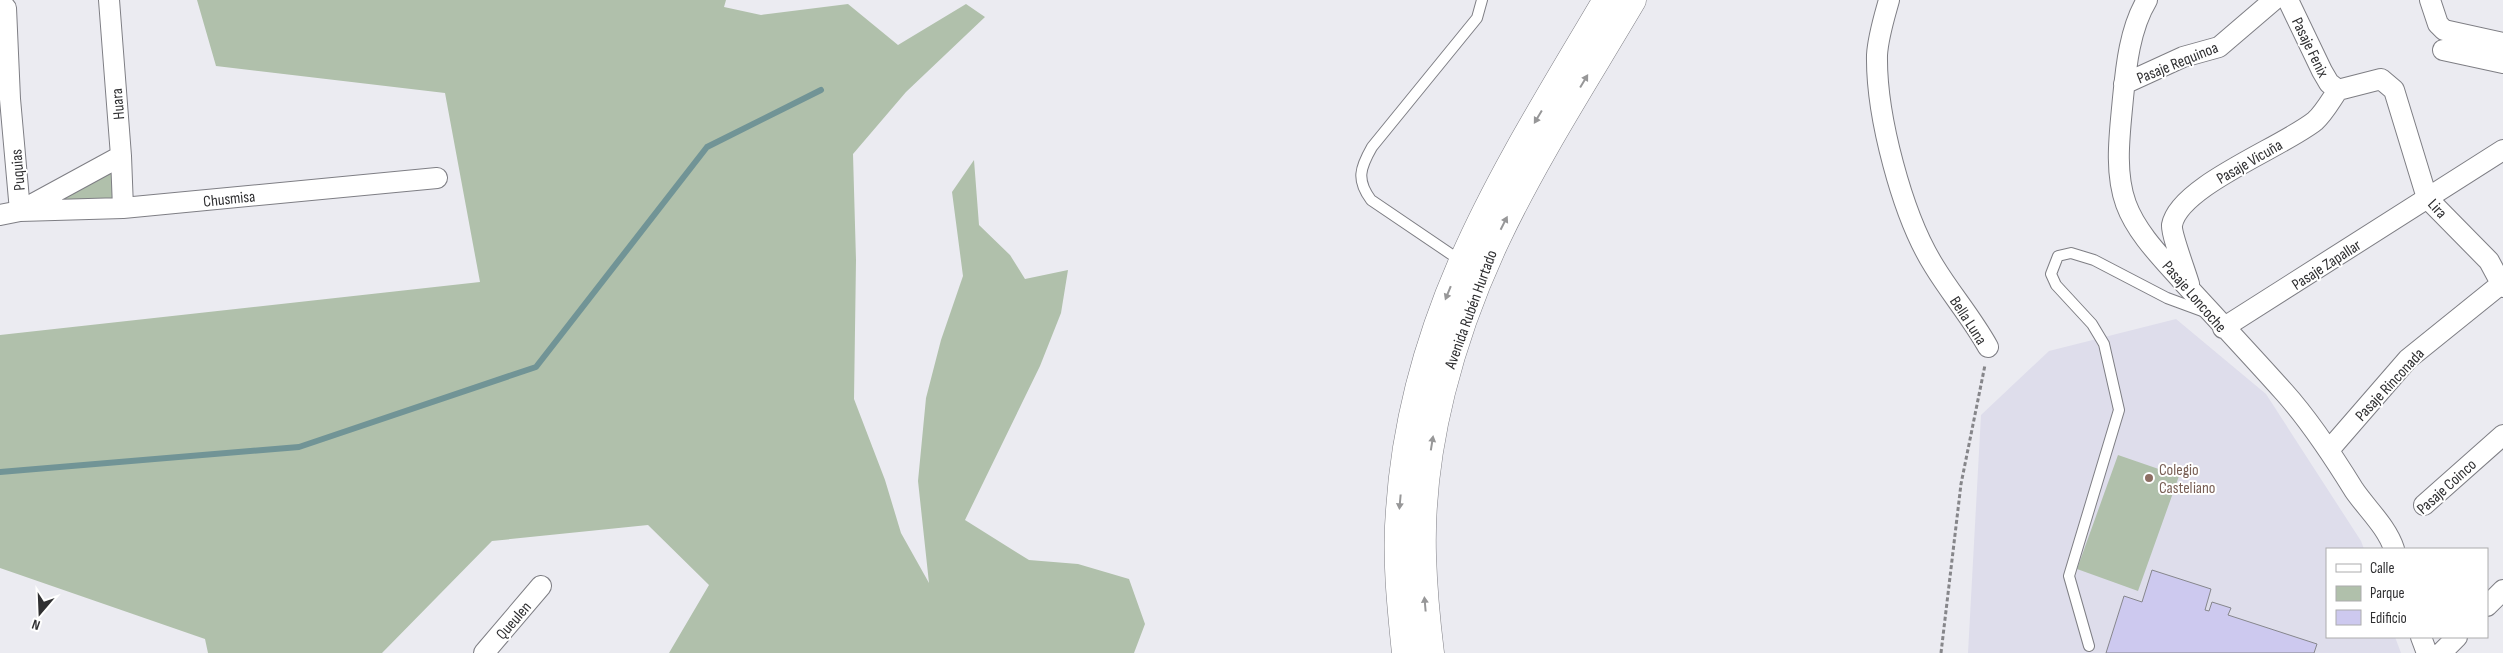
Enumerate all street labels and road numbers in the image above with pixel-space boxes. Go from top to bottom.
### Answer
street label: Pasaje Fenix [2287,15,2332,81]
street label: Pasaje Requinoa [2134,38,2221,88]
street label: Huara [108,87,129,120]
street label: Pasaje Vicuña [2214,136,2286,189]
street label: Puquias [7,148,30,191]
street label: Chusmisa [202,187,256,212]
street label: Lira [2423,195,2450,223]
street label: Pasaje Zapallar [2289,236,2365,295]
street label: Avenida Rubén Hurtado [1441,248,1502,372]
street label: Pasaje Loncoche [2158,257,2230,337]
street label: Bella Luna [1945,293,1990,349]
street label: Pasaje Rinconada [2352,345,2429,425]
street label: Pasaje Coinco [2413,455,2481,519]
street label: Queulen [493,598,536,644]

